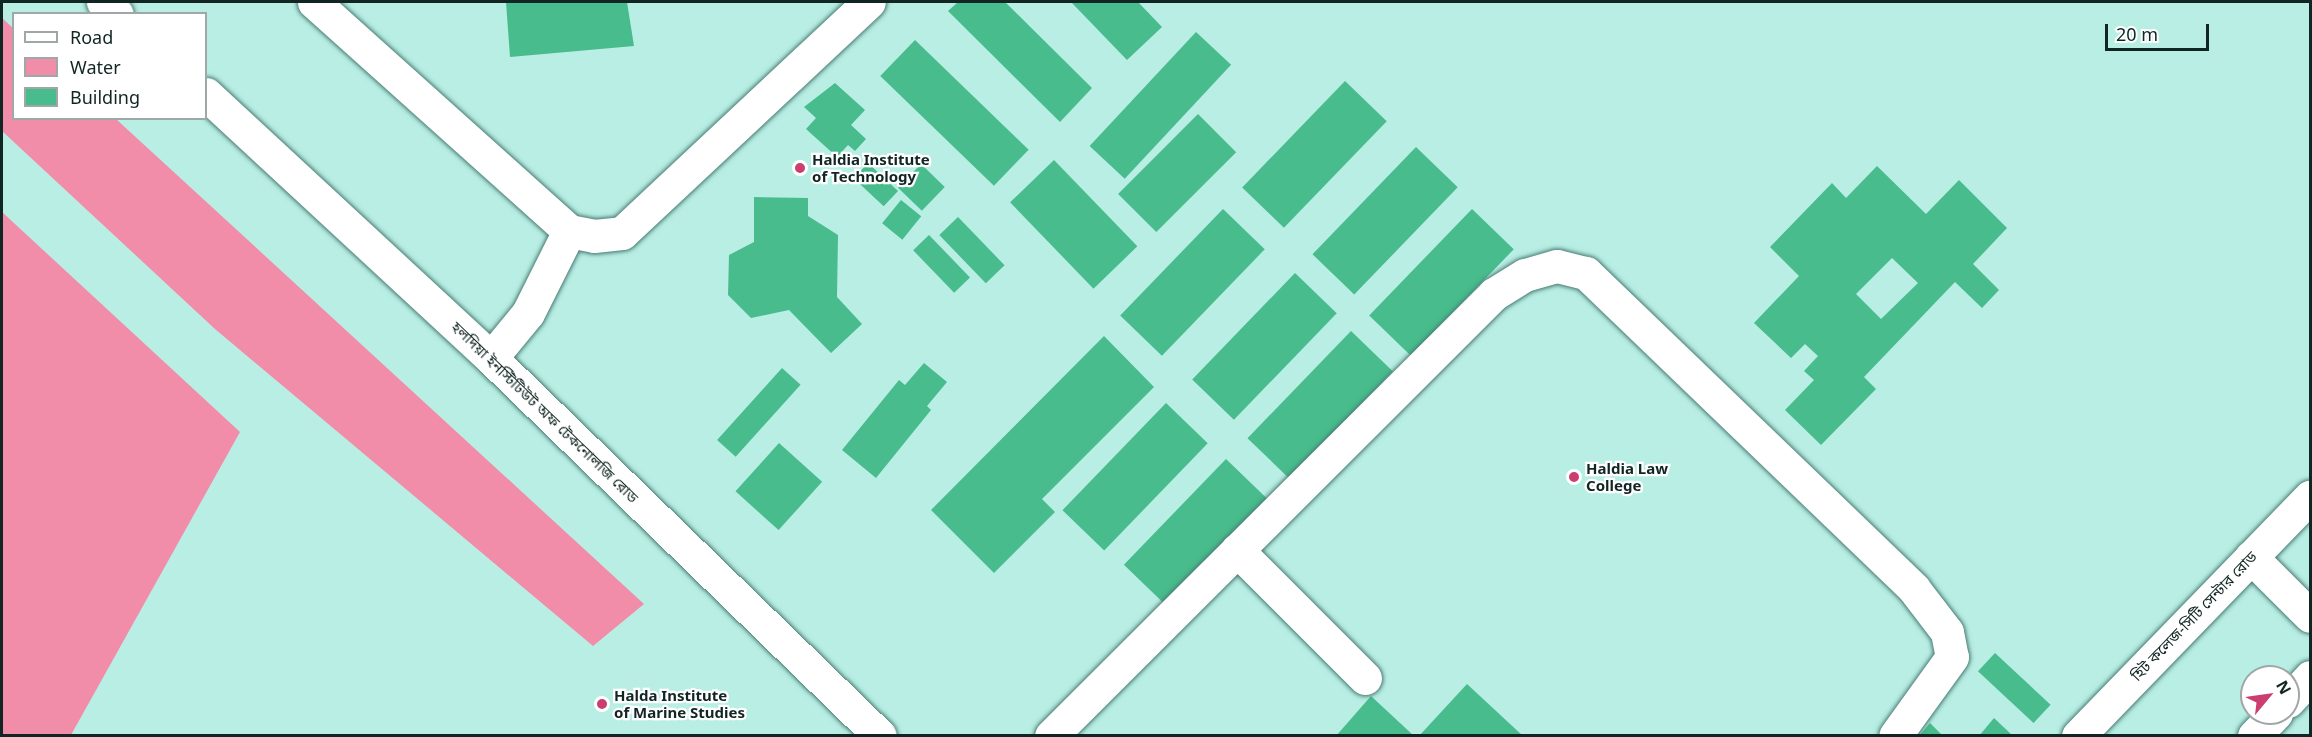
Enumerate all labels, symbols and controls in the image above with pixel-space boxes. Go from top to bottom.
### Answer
legend [12,12,207,120]
scale bar [2108,12,2212,50]
text: 20 m [2116,22,2158,46]
text: Road [70,25,113,49]
text: Water [70,55,121,79]
text: Building [70,85,140,109]
place label: Haldia Institute of Technology [812,150,930,185]
marker: Haldia Institute of Technology [793,161,807,175]
street label: হলদিয়া ইনস্টিটিউট অফ টেকনোলজি রোড [448,318,642,506]
place label: Haldia Law College [1586,459,1668,494]
marker: Haldia Law College [1567,470,1581,484]
street label: হিট কলেজ-সিটি সেন্টার রোড [2127,548,2261,684]
north arrow [2240,665,2300,725]
text: N [2271,676,2297,698]
place label: Halda Institute of Marine Studies [614,686,745,721]
marker: Halda Institute of Marine Studies [595,697,609,711]

